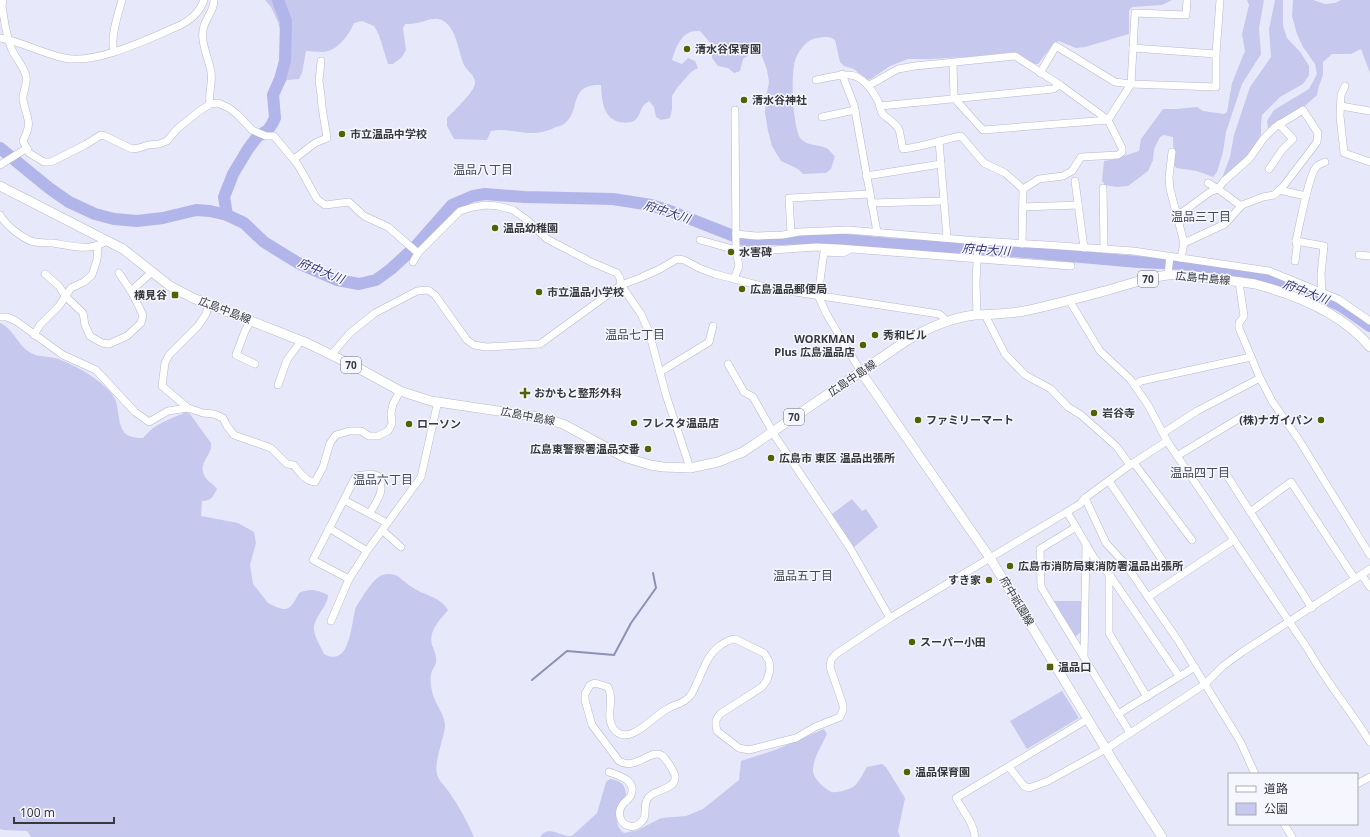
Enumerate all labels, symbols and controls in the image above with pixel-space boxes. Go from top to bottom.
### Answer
place label: 清水谷保育園 [695,41,761,56]
marker: 清水谷保育園 [682,44,692,54]
place label: 清水谷神社 [752,92,807,107]
marker: 清水谷神社 [739,95,749,105]
place label: 市立温品中学校 [350,126,427,141]
marker: 市立温品中学校 [337,129,347,139]
district label: 温品八丁目 [453,161,513,178]
water label: 府中大川 [642,196,695,228]
district label: 温品三丁目 [1171,208,1231,225]
place label: 温品幼稚園 [503,220,558,235]
marker: 温品幼稚園 [490,223,500,233]
water label: 府中大川 [961,239,1013,260]
place label: 水害碑 [739,244,772,259]
marker: 水害碑 [726,247,736,257]
water label: 府中大川 [296,254,348,288]
street label: 広島中島線 [1175,268,1231,287]
road number: 70 [1138,271,1158,287]
water label: 府中大川 [1281,275,1333,309]
place label: 広島温品郵便局 [750,281,827,296]
place label: 市立温品小学校 [547,284,624,299]
marker: 広島温品郵便局 [737,284,747,294]
place label: 横見谷 [134,287,167,302]
marker: 市立温品小学校 [534,287,544,297]
marker: 横見谷 [170,290,180,300]
street label: 広島中島線 [197,293,254,326]
district label: 温品七丁目 [605,326,665,343]
place label: 秀和ビル [883,327,927,342]
marker: 秀和ビル [870,330,880,340]
place label: WORKMAN Plus 広島温品店 [774,331,855,359]
marker: WORKMAN Plus 広島温品店 [858,340,868,350]
street label: 広島中島線 [825,356,879,399]
road number: 70 [341,357,361,373]
place label: おかもと整形外科 [534,385,622,400]
marker: おかもと整形外科 [519,387,531,399]
street label: 広島中島線 [500,403,557,428]
place label: 岩谷寺 [1102,405,1135,420]
marker: 岩谷寺 [1089,408,1099,418]
road number: 70 [784,409,804,425]
place label: ファミリーマート [926,412,1014,427]
place label: (株)ナガイパン [1239,412,1313,427]
place label: フレスタ温品店 [642,415,719,430]
marker: ファミリーマート [913,415,923,425]
marker: (株)ナガイパン [1316,415,1326,425]
place label: ローソン [417,416,461,431]
marker: フレスタ温品店 [629,418,639,428]
marker: ローソン [404,419,414,429]
place label: 広島東警察署温品交番 [530,441,640,456]
marker: 広島東警察署温品交番 [643,444,653,454]
place label: 広島市 東区 温品出張所 [779,450,895,465]
marker: 広島市 東区 温品出張所 [766,453,776,463]
district label: 温品四丁目 [1170,464,1230,481]
district label: 温品六丁目 [353,471,413,488]
place label: 広島市消防局東消防署温品出張所 [1018,558,1183,573]
marker: 広島市消防局東消防署温品出張所 [1005,561,1015,571]
district label: 温品五丁目 [773,567,833,584]
place label: すき家 [948,572,981,587]
street label: 府中祇園線 [997,573,1038,628]
marker: すき家 [984,575,994,585]
place label: スーパー小田 [920,634,986,649]
marker: スーパー小田 [907,637,917,647]
place label: 温品口 [1058,659,1091,674]
marker: 温品口 [1045,662,1055,672]
place label: 温品保育園 [915,764,970,779]
marker: 温品保育園 [902,767,912,777]
legend [1228,773,1358,825]
text: 道路 [1264,780,1288,797]
scale bar [14,799,114,825]
text: 公園 [1264,800,1288,817]
text: 100 m [20,804,55,821]

